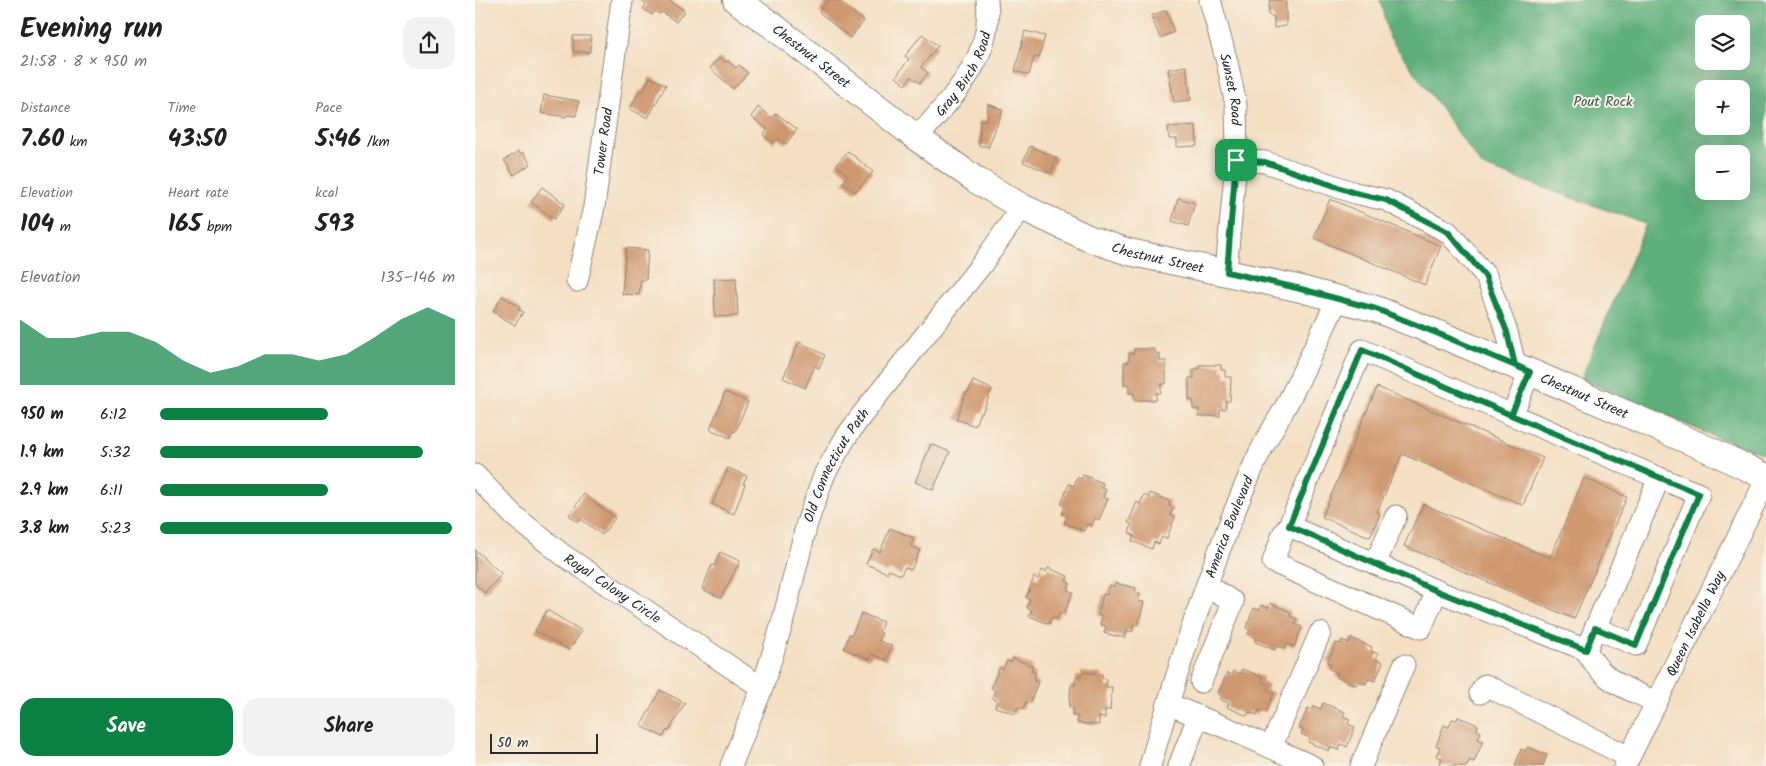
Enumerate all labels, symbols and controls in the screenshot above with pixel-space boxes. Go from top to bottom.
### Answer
text: Evening run [20,7,163,52]
map controls [1695,15,1750,200]
button: layers [1695,15,1750,70]
button: share [403,17,455,69]
street label: Chestnut Street [767,19,855,95]
street label: Gray Birch Road [930,29,998,122]
text: 21:58 · 8 × 950 m [20,49,147,74]
street label: Sunset Road [1213,51,1246,127]
button: + [1695,80,1750,135]
park label: Pout Rock [1573,91,1633,113]
text: Distance [20,97,70,119]
text: Time [168,97,196,119]
text: Pace [315,97,342,119]
street label: Tower Road [588,106,619,177]
text: 7.60 [20,119,64,159]
text: 43:50 [168,119,227,159]
text: 5:46 [315,119,361,159]
text: km [64,131,87,153]
text: /km [361,131,390,153]
pin [1215,139,1257,181]
button: − [1695,145,1750,200]
icon: arrive [1222,146,1250,174]
text: Elevation [20,182,73,204]
text: Heart rate [168,182,229,204]
text: kcal [315,182,338,204]
text: 104 [20,204,54,244]
text: 165 [168,204,201,244]
text: 593 [315,204,354,244]
text: m [54,216,71,238]
text: bpm [201,216,232,238]
street label: Chestnut Street [1108,237,1206,280]
text: Elevation [20,265,81,290]
text: 135–146 m [381,265,455,290]
street label: Chestnut Street [1536,368,1632,426]
text: 950 m [20,402,64,427]
text: 6:12 [100,402,127,427]
street label: Old Connecticut Path [798,404,875,526]
text: 1.9 km [20,440,64,465]
text: 5:32 [100,440,131,465]
street label: America Boulevard [1200,472,1260,581]
text: 2.9 km [20,478,68,503]
text: 6:11 [100,478,123,503]
text: 3.8 km [20,516,69,541]
text: 5:23 [100,516,131,541]
street label: Royal Colony Circle [559,548,666,630]
street label: Queen Isabella Way [1661,567,1732,680]
button: Save [20,698,233,756]
button: Share [243,698,455,756]
scale bar [490,731,597,754]
text: 50 m [497,732,528,754]

